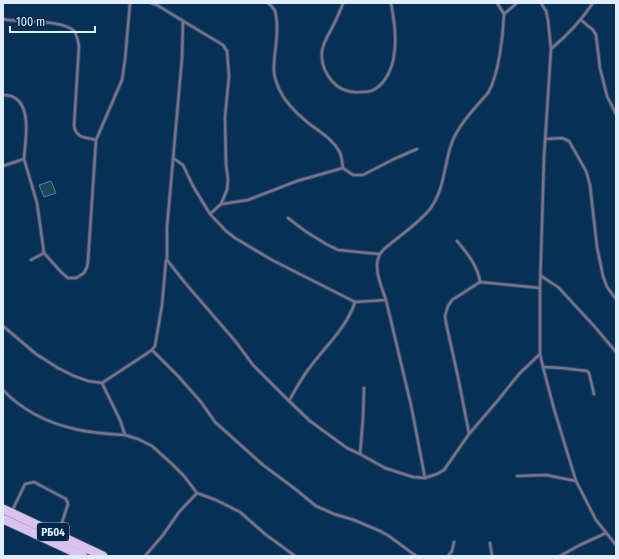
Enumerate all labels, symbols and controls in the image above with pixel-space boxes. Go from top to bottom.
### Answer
scale bar [10,8,95,34]
text: 100 m [16,15,45,29]
road number: РБ04 [37,523,69,541]

